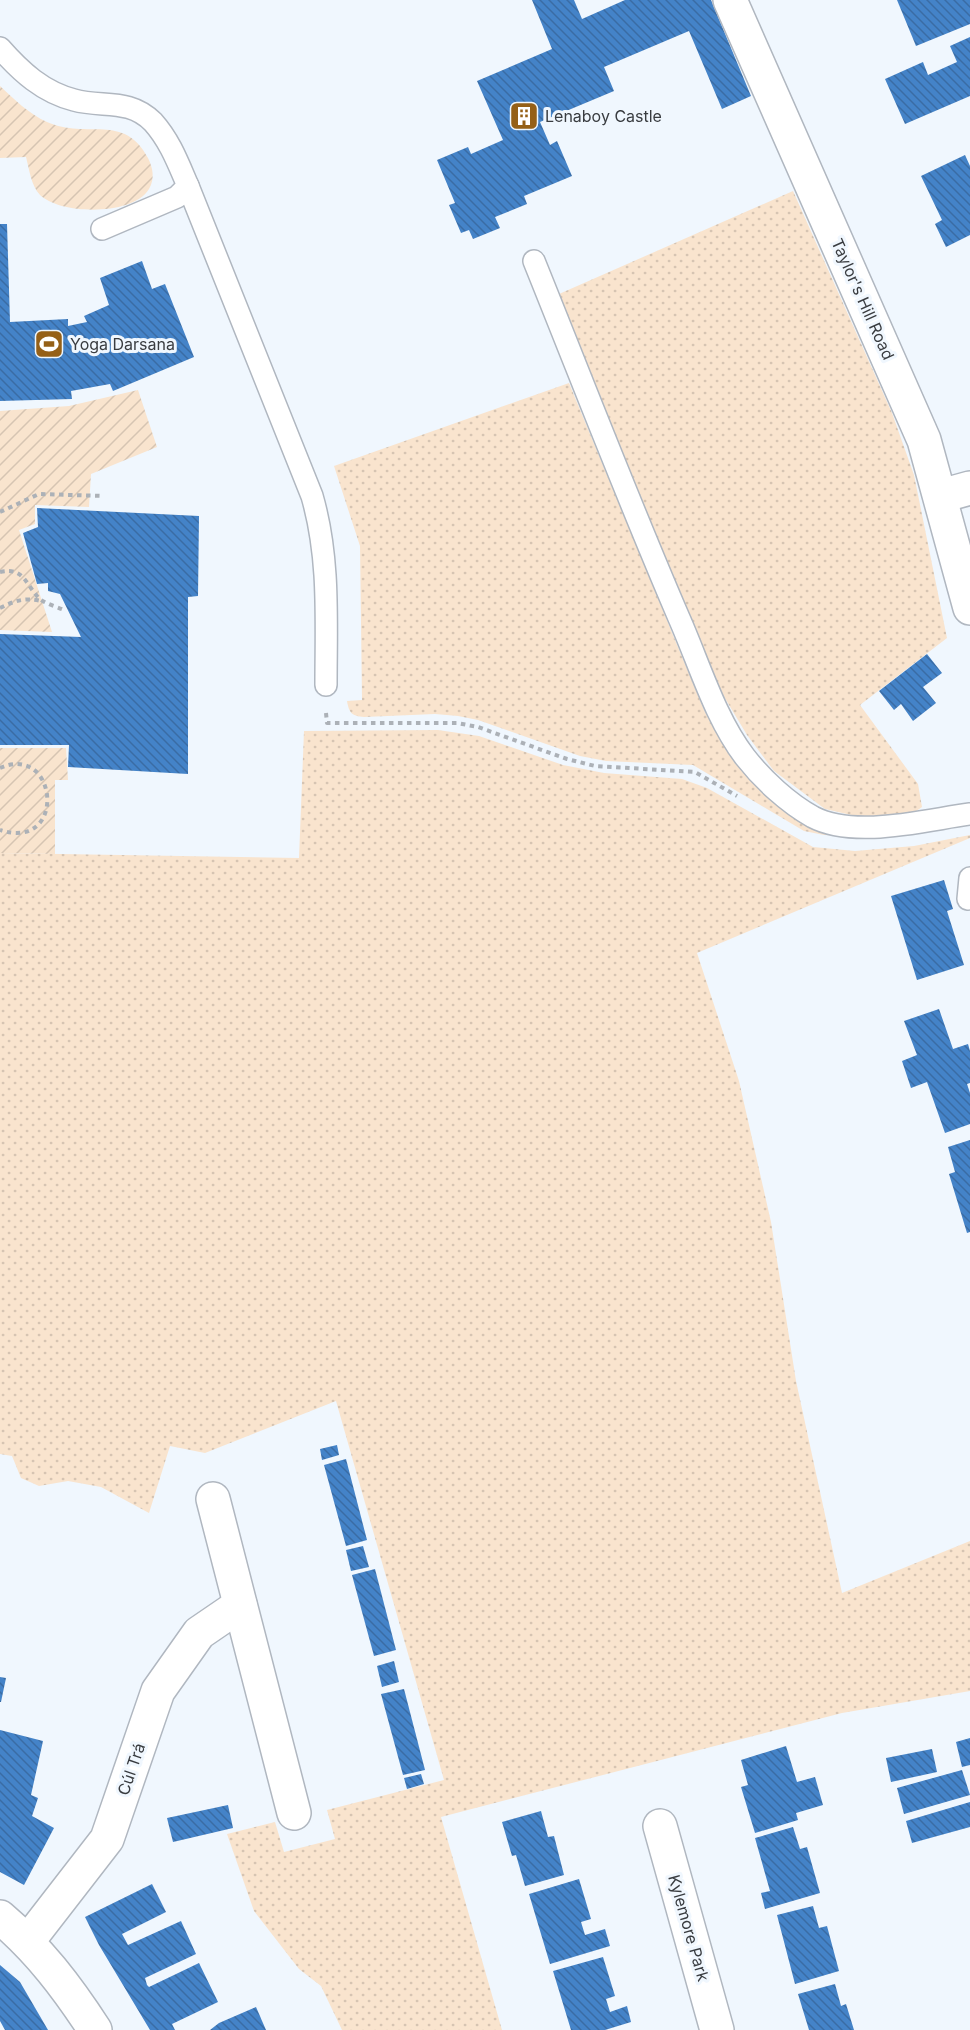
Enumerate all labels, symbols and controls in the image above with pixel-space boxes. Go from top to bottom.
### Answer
building icon: Lenaboy Castle [508,100,540,132]
place label: Lenaboy Castle [545,106,662,126]
street label: Taylor's Hill Road [827,235,899,363]
sports icon: Yoga Darsana [33,328,65,360]
place label: Yoga Darsana [70,334,175,354]
street label: Cúl Trá [113,1740,149,1798]
street label: Kylemore Park [664,1872,714,1984]

